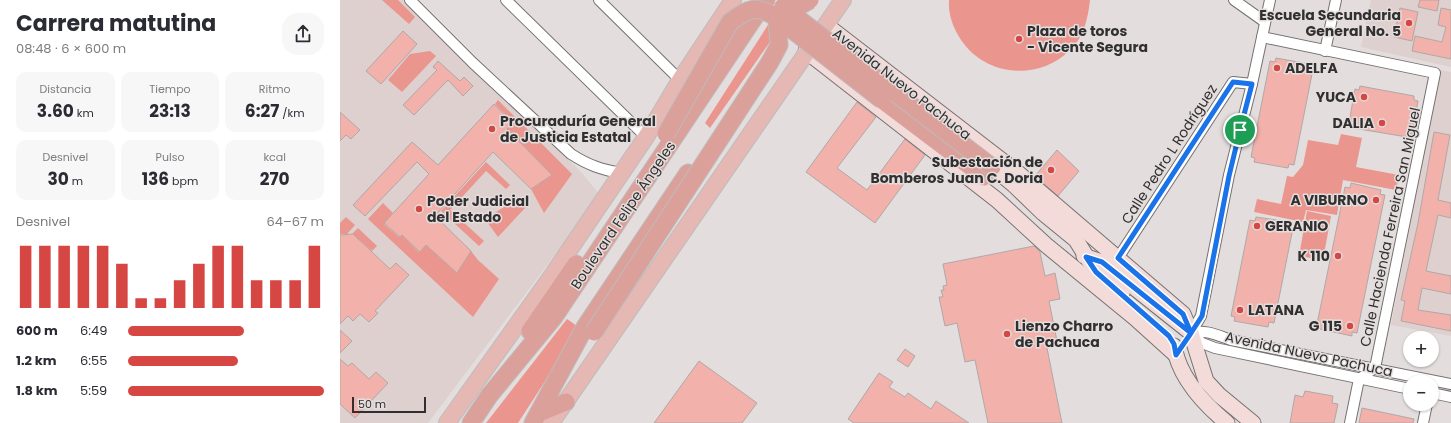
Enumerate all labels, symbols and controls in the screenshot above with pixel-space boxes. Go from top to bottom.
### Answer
place label: Escuela Secundaria General No. 5 [1259,5,1401,41]
text: Carrera matutina [16,8,216,39]
button: share [282,13,324,55]
marker: Escuela Secundaria General No. 5 [1404,18,1414,28]
place label: Plaza de toros - Vicente Segura [1027,21,1148,57]
street label: Avenida Nuevo Pachuca [828,23,976,145]
marker: Plaza de toros - Vicente Segura [1014,34,1024,44]
text: 08:48 · 6 × 600 m [16,39,126,58]
place label: ADELFA [1285,58,1338,78]
marker: ADELFA [1272,63,1282,73]
street label: Calle Pedro L Rodríguez [1116,80,1222,228]
text: Distancia [40,81,91,97]
text: Tiempo [149,81,191,97]
text: Ritmo [259,81,291,97]
place label: YUCA [1316,87,1357,107]
marker: YUCA [1359,92,1369,102]
text: 3.60 [37,99,74,123]
text: 23:13 [149,99,191,123]
text: 6:27 [245,99,279,123]
text: km [74,105,94,121]
text: /km [279,105,304,121]
street label: Calle Hacienda Ferreira San Miguel [1355,106,1425,348]
place label: Procuraduría General de Justicia Estatal [500,111,656,147]
pin [1223,113,1257,147]
place label: DALIA [1332,113,1375,133]
marker: DALIA [1377,118,1387,128]
icon: arrive [1229,119,1251,141]
marker: Procuraduría General de Justicia Estatal [487,124,497,134]
street label: Boulevard Felipe Ángeles [566,137,680,293]
text: Desnivel [42,149,88,165]
text: Pulso [156,149,184,165]
text: kcal [263,149,286,165]
place label: Subestación de Bomberos Juan C. Doria [870,152,1043,188]
marker: Subestación de Bomberos Juan C. Doria [1046,165,1056,175]
text: 30 [48,167,69,191]
text: 136 [142,167,169,191]
text: 270 [260,167,290,191]
text: m [69,173,83,189]
text: bpm [169,173,198,189]
place label: A VIBURNO [1291,190,1368,210]
place label: Poder Judicial del Estado [427,191,529,227]
marker: A VIBURNO [1371,195,1381,205]
marker: Poder Judicial del Estado [414,204,424,214]
text: Desnivel [16,212,70,231]
text: 64–67 m [267,212,324,231]
place label: GERANIO [1265,216,1328,236]
marker: GERANIO [1252,221,1262,231]
place label: K 110 [1298,246,1330,266]
marker: K 110 [1333,251,1343,261]
place label: LATANA [1248,300,1305,320]
marker: LATANA [1235,305,1245,315]
place label: Lienzo Charro de Pachuca [1015,316,1113,352]
place label: G 115 [1309,316,1342,336]
text: 600 m [16,321,58,340]
text: 6:49 [80,321,107,340]
marker: G 115 [1345,321,1355,331]
street label: Avenida Nuevo Pachuca [1223,326,1395,382]
marker: Lienzo Charro de Pachuca [1002,329,1012,339]
map controls [1403,331,1439,411]
button: + [1403,331,1439,367]
text: 1.2 km [16,351,57,370]
text: 6:55 [80,351,107,370]
button: − [1403,375,1439,411]
text: 1.8 km [16,381,58,400]
text: 5:59 [80,381,107,400]
scale bar [352,395,426,414]
text: 50 m [358,396,386,412]

